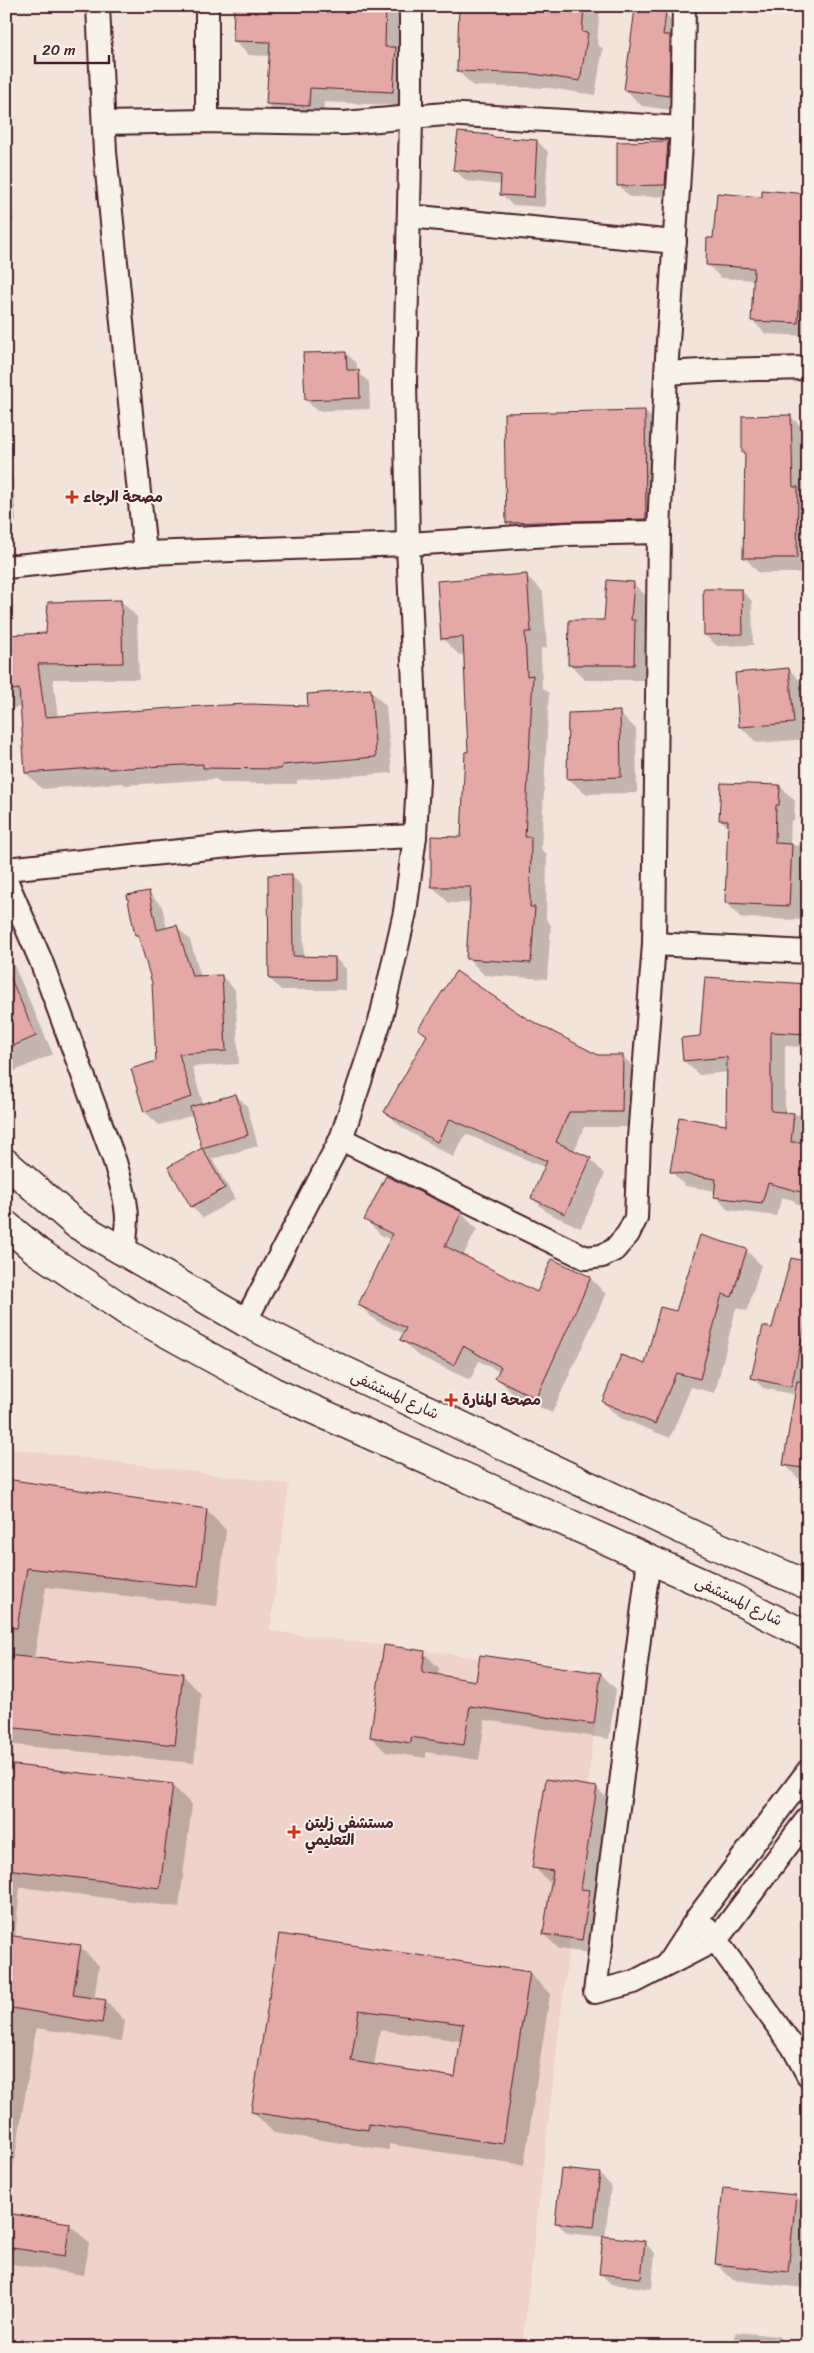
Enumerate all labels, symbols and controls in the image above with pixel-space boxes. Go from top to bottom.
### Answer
scale bar [35,32,109,64]
text: 20 m [42,37,76,63]
place label: مصحة الرجاء [83,484,163,510]
marker: مصحة الرجاء [65,490,79,504]
street label: شارع المستشفى [347,1363,443,1427]
place label: مصحة المنارة [462,1387,541,1413]
marker: مصحة المنارة [444,1393,458,1407]
street label: شارع المستشفى [691,1569,787,1633]
place label: مستشفى زليتن التعليمي [305,1810,394,1854]
marker: مستشفى زليتن التعليمي [287,1825,301,1839]

